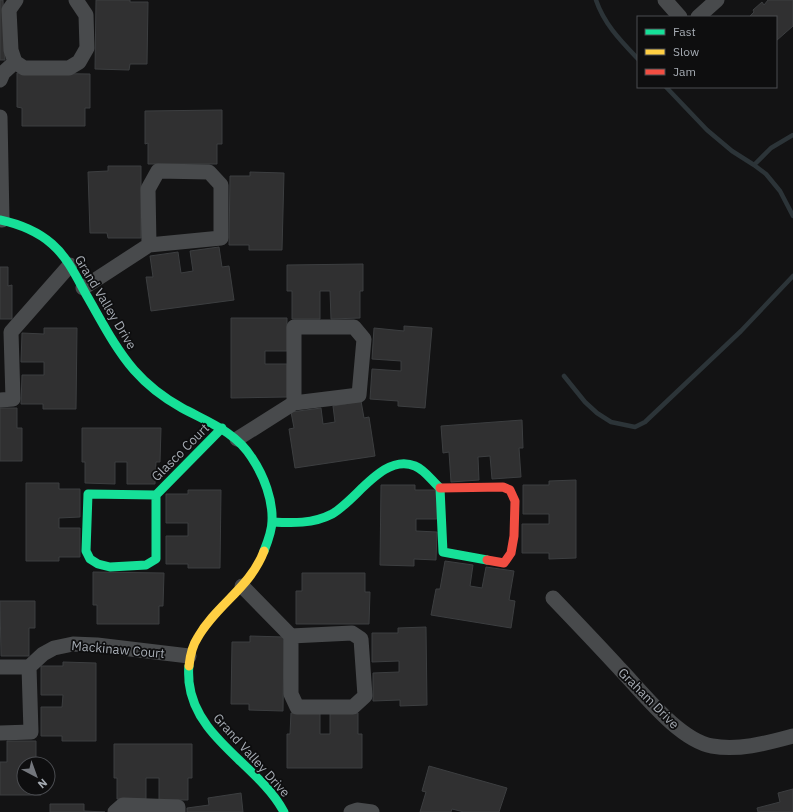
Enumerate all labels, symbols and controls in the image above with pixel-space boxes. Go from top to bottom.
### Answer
legend [637,16,777,88]
text: Fast [673,24,696,39]
text: Slow [673,44,699,59]
text: Jam [673,64,696,79]
street label: Grand Valley Drive [71,252,140,352]
street label: Glasco Court [148,420,213,485]
street label: Mackinaw Court [71,637,165,662]
street label: Graham Drive [614,664,683,733]
street label: Grand Valley Drive [210,710,294,801]
north arrow [16,756,56,796]
text: N [35,776,50,791]

